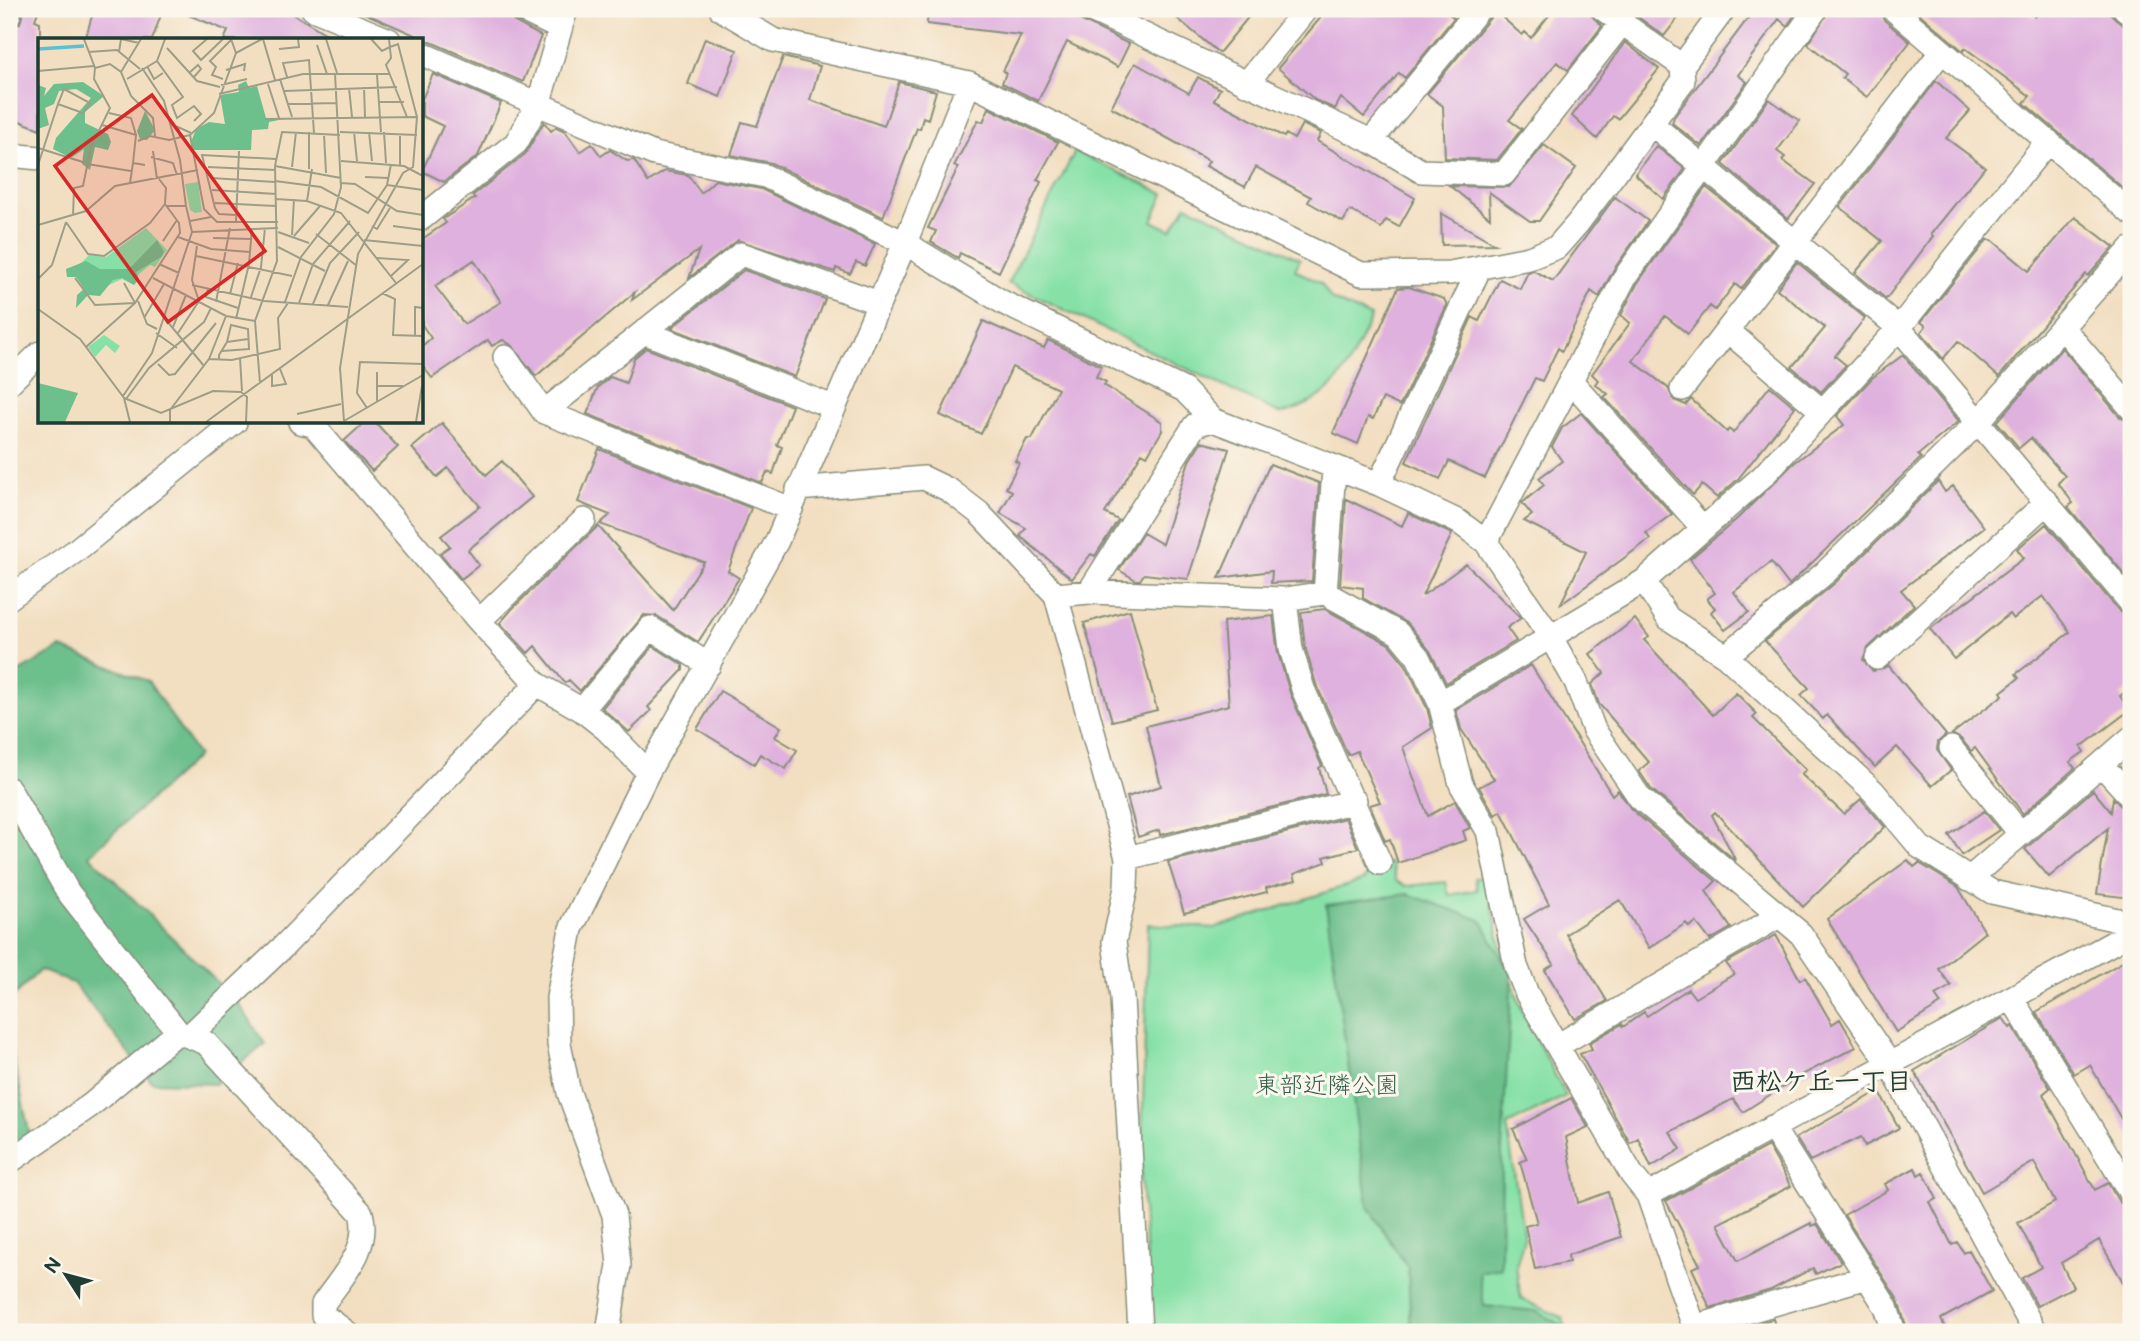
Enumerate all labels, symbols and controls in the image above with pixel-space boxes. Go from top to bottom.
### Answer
inset map [38,38,424,424]
district label: 西松ケ丘一丁目 [1730,1067,1912,1098]
park label: 東部近隣公園 [1255,1071,1399,1100]
north arrow [32,1240,102,1310]
text: N [40,1253,67,1278]

